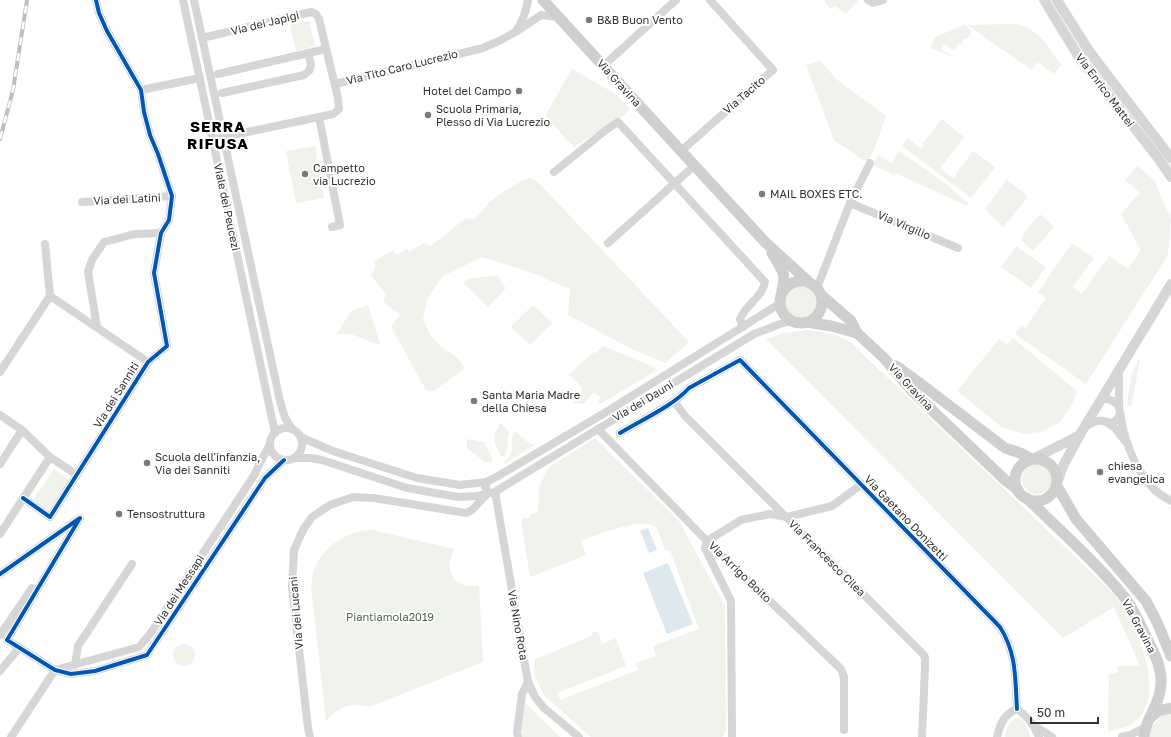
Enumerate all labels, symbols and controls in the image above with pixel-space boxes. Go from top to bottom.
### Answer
street label: Via dei Japigi [229,8,300,37]
place label: B&B Buon Vento [597,13,683,26]
marker: B&B Buon Vento [584,15,594,25]
street label: Via Tito Caro Lucrezio [345,46,459,87]
street label: Via Enrico Mattei [1073,50,1137,129]
street label: Via Gravina [595,56,644,109]
street label: Via Tacito [720,73,768,116]
place label: Hotel del Campo [423,84,511,97]
marker: Hotel del Campo [514,86,524,96]
place label: Scuola Primaria, Plesso di Via Lucrezio [436,102,551,128]
marker: Scuola Primaria, Plesso di Via Lucrezio [423,110,433,120]
district label: SERRA RIFUSA [187,117,249,152]
place label: Campetto via Lucrezio [313,161,376,187]
street label: Viale dei Peucezi [212,162,243,252]
marker: Campetto via Lucrezio [300,169,310,179]
place label: MAIL BOXES ETC. [770,187,862,200]
marker: MAIL BOXES ETC. [757,189,767,199]
street label: Via dei Latini [93,190,161,207]
street label: Via Virgilio [876,208,933,242]
street label: Via dei Sanniti [90,359,141,430]
street label: Via Gravina [886,361,936,413]
street label: Via dei Dauni [610,377,675,424]
place label: Santa Maria Madre della Chiesa [482,388,580,414]
marker: Santa Maria Madre della Chiesa [469,396,479,406]
place label: Scuola dell'infanzia, Via dei Sanniti [155,450,261,476]
marker: Scuola dell'infanzia, Via dei Sanniti [142,458,152,468]
place label: chiesa evangelica [1108,459,1165,485]
marker: chiesa evangelica [1095,467,1105,477]
street label: Via Gaetano Donizetti [862,472,951,563]
place label: Tensostruttura [127,507,205,520]
marker: Tensostruttura [114,509,124,519]
street label: Via Francesco Cilea [786,517,868,599]
street label: Via Arrigo Boito [706,538,775,605]
street label: Via dei Messapi [151,552,206,627]
street label: Via dei Lucani [286,576,305,650]
street label: Via Nino Rota [506,589,531,661]
street label: Via Gravina [1120,597,1159,655]
park label: Piantiamola2019 [346,610,434,623]
scale bar [1031,699,1098,725]
text: 50 m [1037,705,1065,720]

